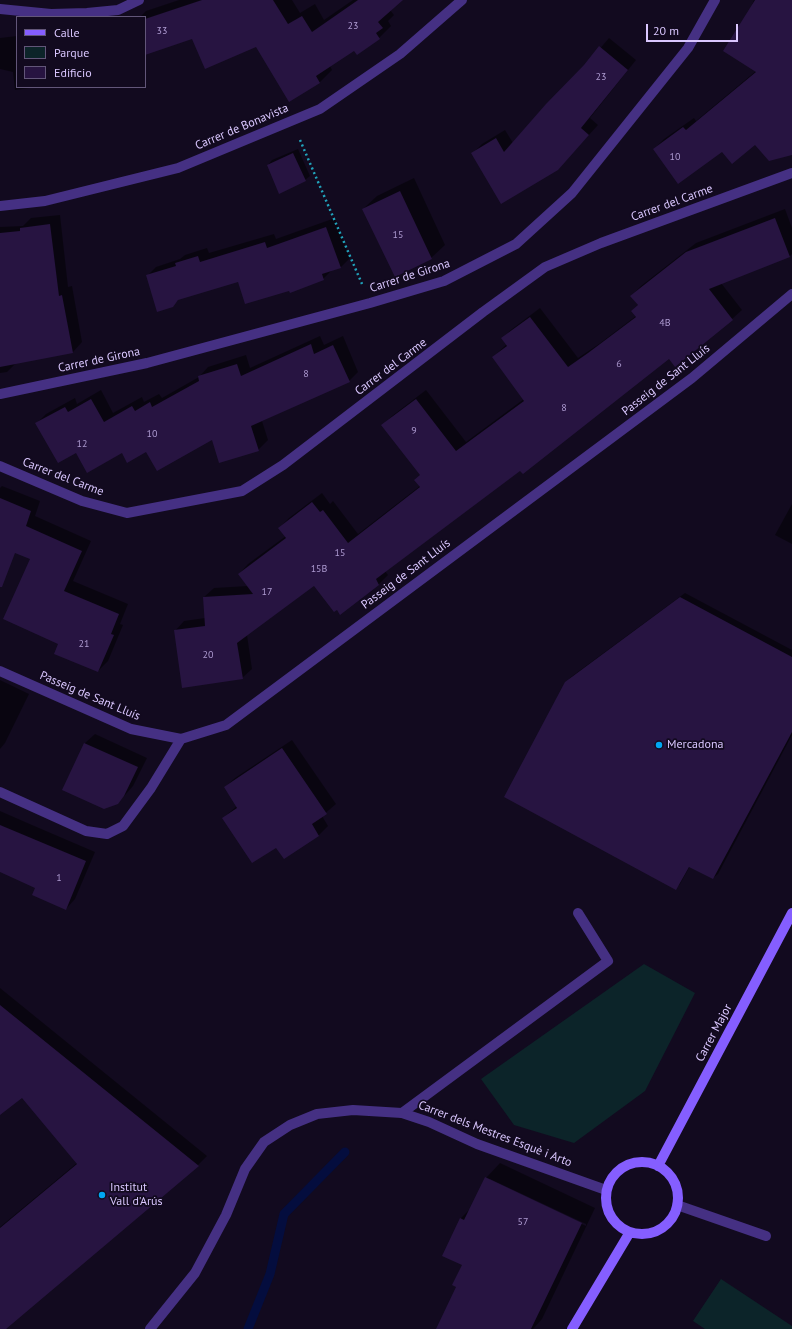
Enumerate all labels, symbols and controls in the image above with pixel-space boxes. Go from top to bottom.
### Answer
legend [16,16,146,88]
scale bar [648,16,740,42]
house number: 23 [348,20,358,32]
text: 20 m [653,23,679,38]
text: Calle [54,25,80,40]
house number: 33 [157,25,167,37]
text: Parque [54,45,89,60]
text: Edificio [54,65,92,80]
house number: 23 [596,71,606,83]
street label: Carrer de Bonavista [193,101,291,153]
house number: 10 [670,151,680,163]
street label: Carrer del Carme [629,182,715,224]
house number: 15 [393,229,403,241]
street label: Carrer de Girona [368,256,452,296]
house number: 4B [659,317,671,329]
street label: Carrer del Carme [352,335,430,399]
street label: Passeig de Sant Lluís [619,341,713,419]
street label: Carrer de Girona [57,344,141,376]
house number: 6 [616,358,622,370]
house number: 8 [303,368,309,380]
house number: 8 [561,402,567,414]
house number: 9 [411,425,417,437]
house number: 10 [147,428,157,440]
house number: 12 [77,438,87,450]
street label: Carrer del Carme [20,455,106,499]
street label: Passeig de Sant Lluís [359,536,453,612]
house number: 15 [335,547,345,559]
house number: 15B [311,563,327,575]
house number: 17 [262,586,272,598]
house number: 21 [79,638,89,650]
house number: 20 [203,649,213,661]
street label: Passeig de Sant Lluís [38,668,142,724]
place label: Mercadona [667,738,723,752]
marker: Mercadona [654,740,664,750]
house number: 1 [56,872,62,884]
street label: Carrer Major [693,1002,735,1064]
street label: Carrer dels Mestres Esquè i Arto [416,1098,574,1170]
place label: Institut Vall d'Arús [110,1181,163,1209]
marker: Institut Vall d'Arús [97,1190,107,1200]
house number: 57 [518,1216,528,1228]

